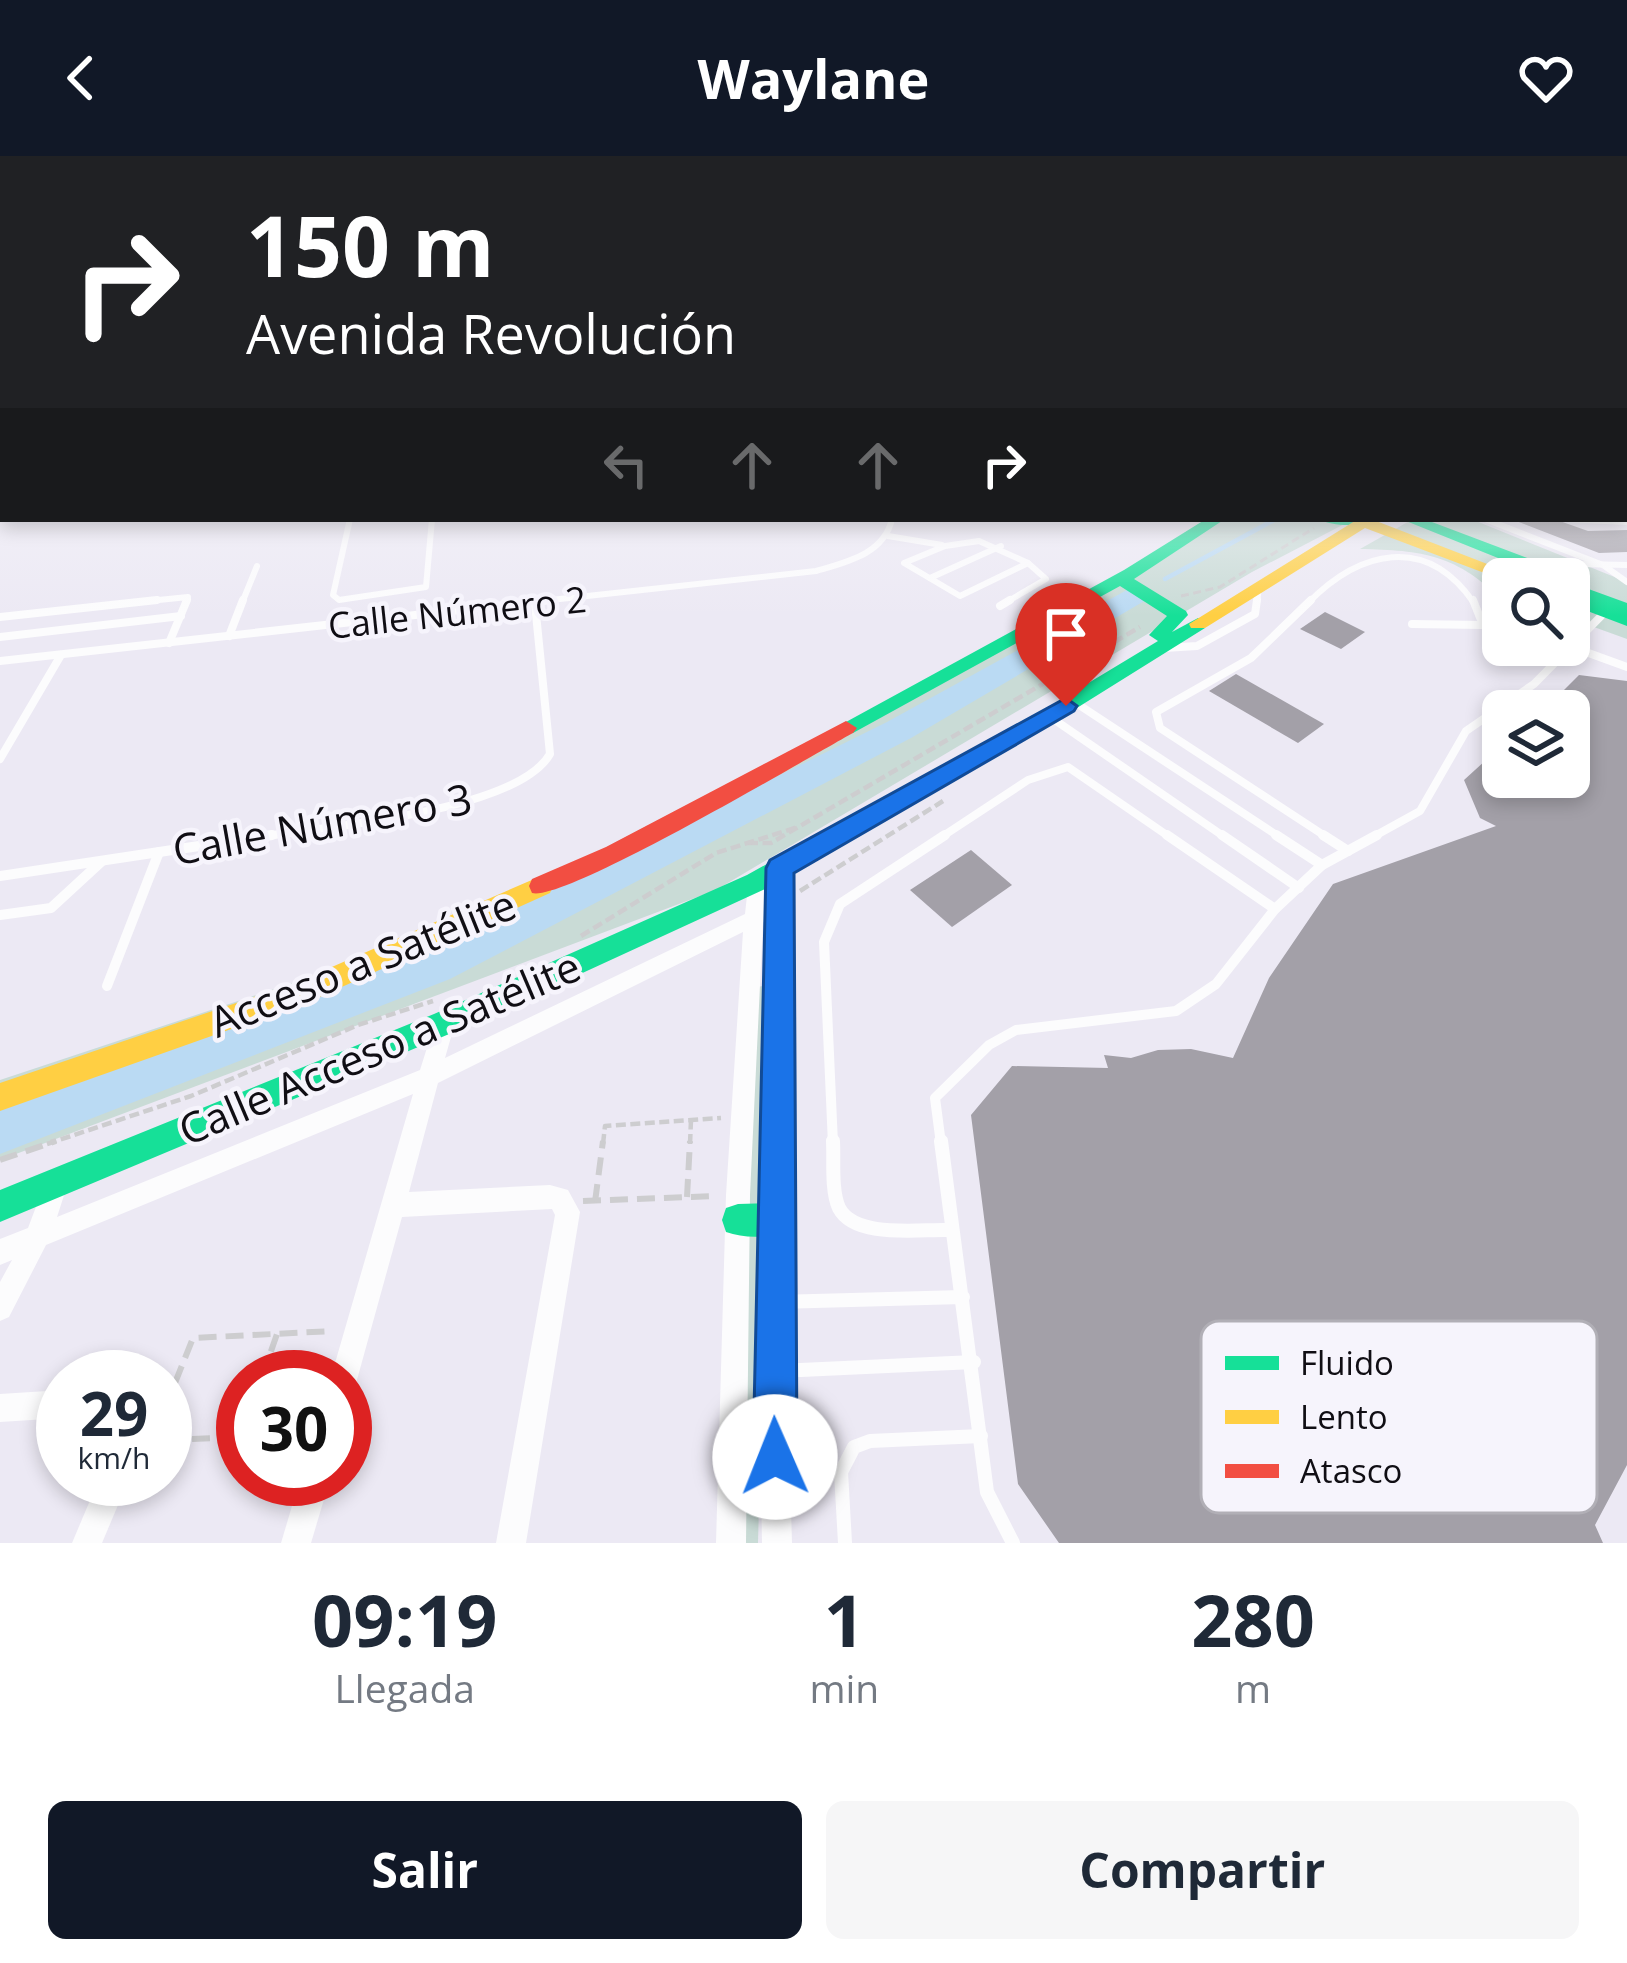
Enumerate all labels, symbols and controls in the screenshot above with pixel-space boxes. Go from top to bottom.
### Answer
text: Waylane [697,41,930,115]
icon: back [48,45,114,111]
icon: heart [1513,45,1579,111]
text: 150 m [246,187,494,302]
icon: right [48,204,204,360]
text: Avenida Revolución [246,296,736,370]
icon: left [593,432,659,498]
icon: ahead [719,432,785,498]
icon: ahead [845,432,911,498]
icon: right [971,432,1037,498]
map controls [1482,558,1590,798]
button: search [1482,558,1590,666]
street label: Calle Número 2 [325,574,589,650]
pin [1015,583,1117,706]
icon: arrive [1033,601,1099,667]
button: layers [1482,690,1590,798]
street label: Calle Número 3 [168,769,476,877]
street label: Acceso a Satélite [200,875,524,1049]
street label: Calle Acceso a Satélite [169,937,589,1157]
legend [1201,1321,1597,1513]
text: Fluido [1300,1340,1394,1385]
speed limit sign: 30 [216,1350,372,1506]
text: 29 [80,1372,148,1454]
position arrow [712,1394,838,1520]
text: Lento [1300,1394,1388,1439]
text: km/h [78,1437,150,1478]
text: Atasco [1300,1448,1402,1493]
text: 09:19 [312,1570,497,1668]
text: 1 [824,1570,865,1668]
text: 280 [1191,1570,1315,1668]
text: Llegada [334,1661,475,1714]
text: min [809,1661,879,1714]
text: m [1235,1661,1271,1714]
button: Salir [48,1801,802,1939]
button: Compartir [826,1801,1579,1939]

